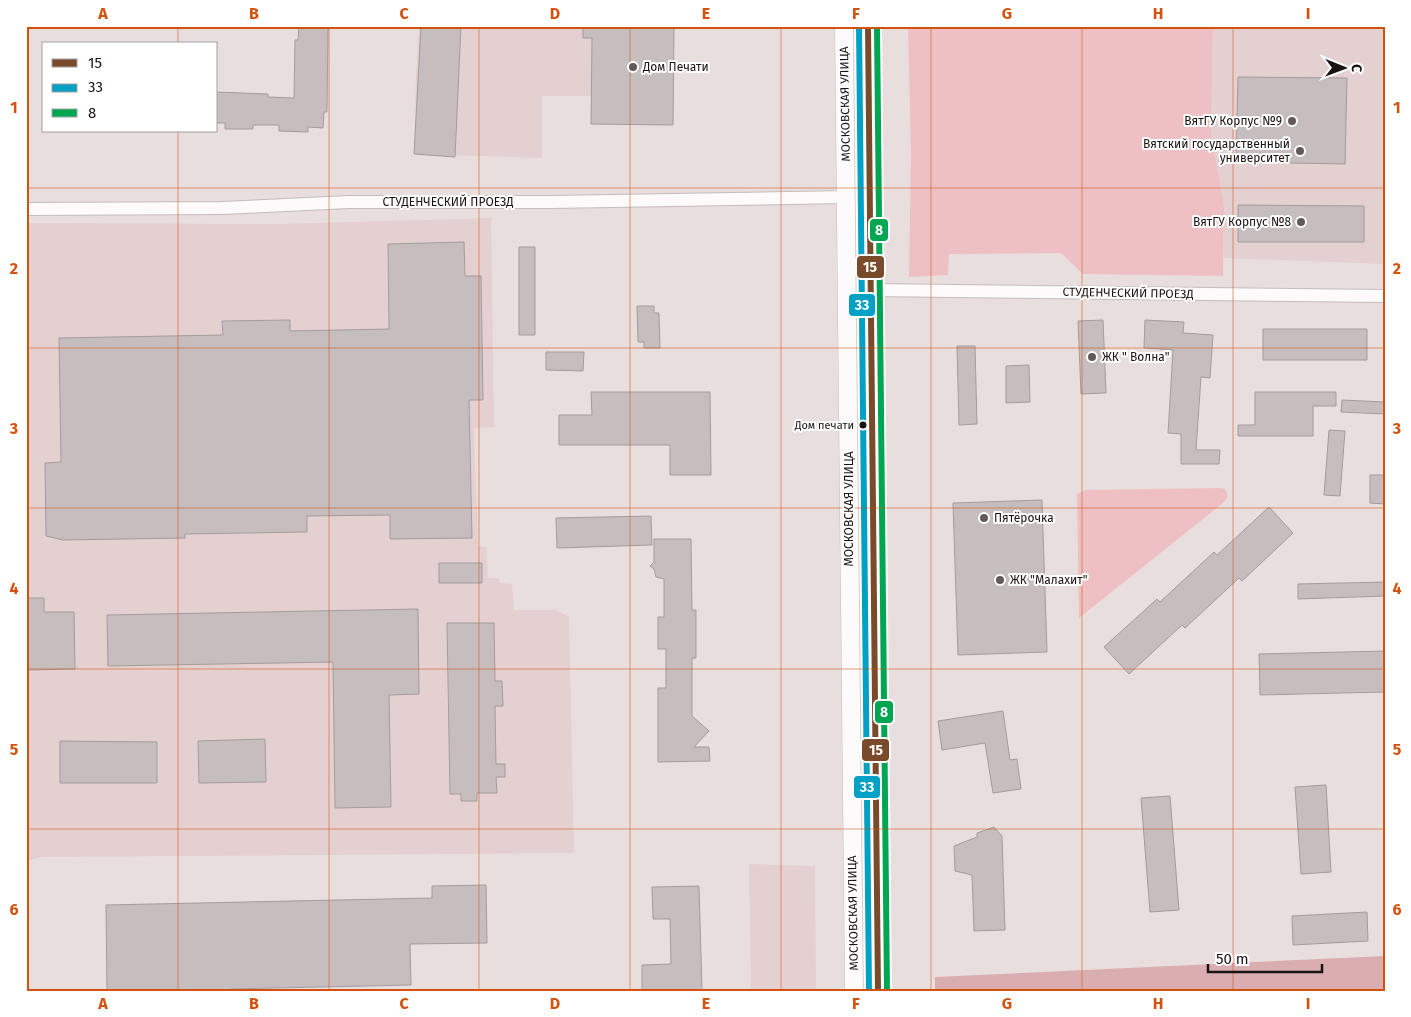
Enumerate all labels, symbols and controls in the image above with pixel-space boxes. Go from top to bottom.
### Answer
text: A [97,4,108,23]
text: B [249,4,259,23]
text: C [399,4,409,23]
text: D [550,4,560,23]
text: E [702,4,710,23]
text: F [852,4,860,23]
text: G [1002,4,1012,23]
text: H [1153,4,1163,23]
text: I [1306,4,1310,23]
legend [42,42,218,132]
north arrow [1318,42,1368,92]
street label: МОСКОВСКАЯ УЛИЦА [837,46,853,162]
text: 15 [88,54,102,72]
place label: Дом Печати [642,60,709,74]
marker: Дом Печати [627,61,639,73]
text: С [1348,64,1365,72]
text: 33 [88,78,103,96]
text: 1 [10,98,18,117]
text: 1 [1393,98,1401,117]
text: 8 [88,104,96,122]
place label: ВятГУ Корпус №9 [1184,114,1282,128]
marker: ВятГУ Корпус №9 [1286,115,1298,127]
place label: Вятский государственный университет [1143,137,1291,165]
marker: Вятский государственный университет [1294,145,1306,157]
street label: СТУДЕНЧЕСКИЙ ПРОЕЗД [382,194,514,209]
place label: ВятГУ Корпус №8 [1193,215,1291,229]
marker: ВятГУ Корпус №8 [1295,216,1307,228]
line badge: 8 [869,218,889,242]
text: 8 [875,222,883,239]
line badge: 15 [856,255,885,279]
text: 2 [10,259,18,278]
text: 15 [863,259,877,276]
text: 2 [1393,259,1401,278]
street label: СТУДЕНЧЕСКИЙ ПРОЕЗД [1062,284,1194,301]
line badge: 33 [848,293,876,317]
text: 33 [854,297,869,314]
place label: ЖК " Волна" [1102,350,1170,364]
marker: ЖК " Волна" [1086,351,1098,363]
text: 3 [9,419,18,438]
place label: Дом печати [794,419,854,432]
text: 3 [1392,419,1401,438]
marker: Дом печати [858,420,868,430]
street label: МОСКОВСКАЯ УЛИЦА [842,451,856,567]
place label: Пятёрочка [994,511,1054,525]
marker: Пятёрочка [978,512,990,524]
place label: ЖК "Малахит" [1010,573,1088,587]
marker: ЖК "Малахит" [994,574,1006,586]
text: 4 [9,579,19,598]
text: 4 [1392,579,1402,598]
line badge: 8 [874,700,894,724]
text: 8 [880,704,888,721]
line badge: 15 [861,738,890,762]
text: 5 [10,740,19,759]
text: 5 [1393,740,1402,759]
text: 15 [869,742,883,759]
line badge: 33 [853,775,881,799]
text: 33 [859,779,874,796]
street label: МОСКОВСКАЯ УЛИЦА [845,855,861,971]
text: 6 [9,900,19,919]
text: 6 [1392,900,1402,919]
scale bar [1208,942,1322,974]
text: 50 m [1216,950,1249,968]
text: A [97,994,108,1013]
text: B [249,994,259,1013]
text: C [399,994,409,1013]
text: D [550,994,560,1013]
text: E [702,994,710,1013]
text: F [852,994,860,1013]
text: G [1002,994,1012,1013]
text: H [1153,994,1163,1013]
text: I [1306,994,1310,1013]

